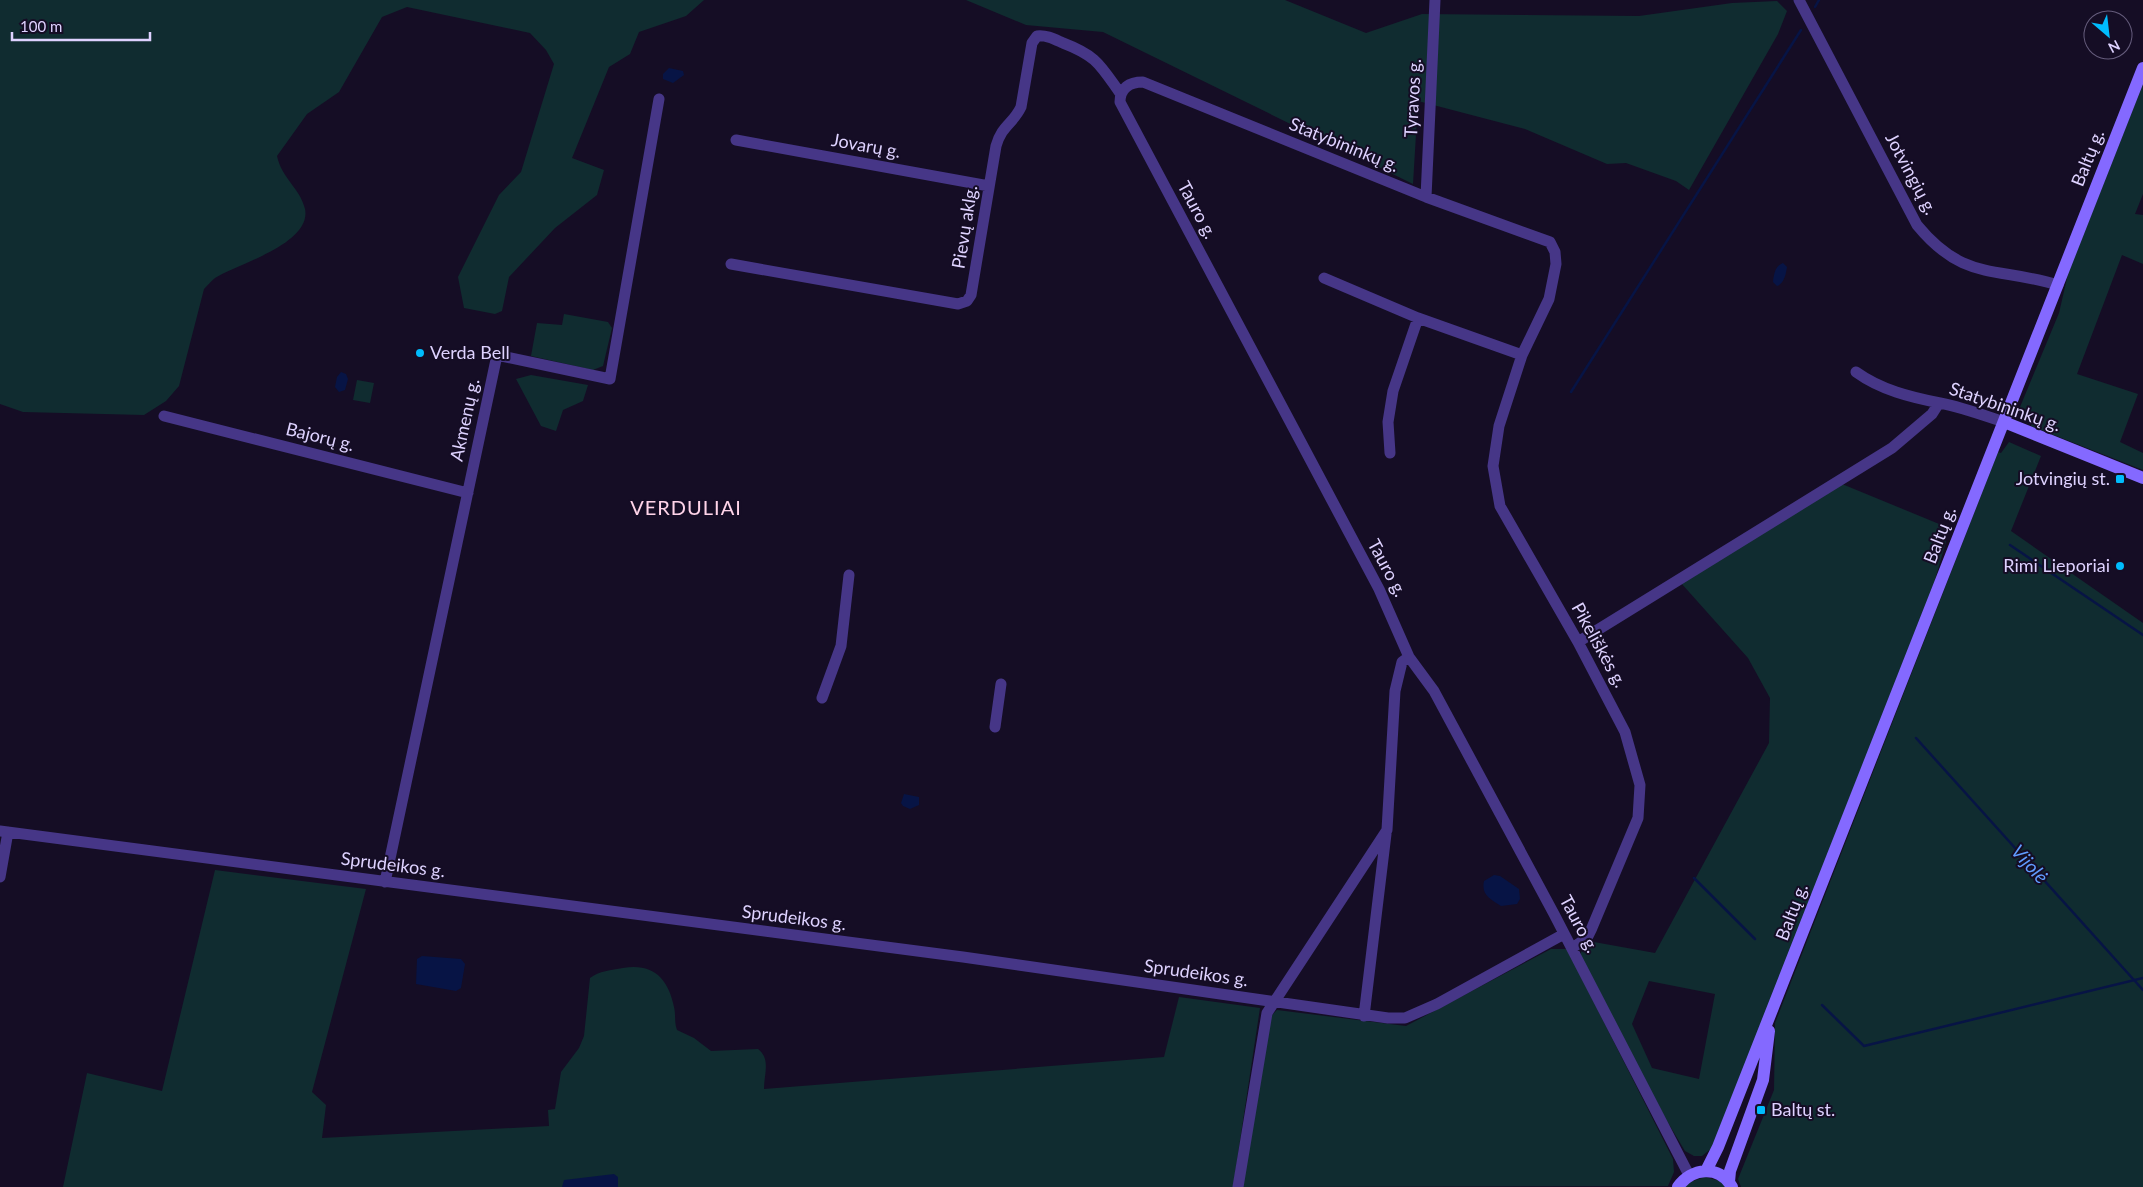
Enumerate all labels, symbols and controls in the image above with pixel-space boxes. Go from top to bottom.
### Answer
scale bar [12,10,150,42]
north arrow [2083,10,2133,60]
text: 100 m [20,17,62,35]
text: N [2106,37,2123,57]
street label: Tyravos g. [1399,58,1425,138]
street label: Statybininkų g. [1286,112,1403,176]
street label: Baltų g. [2066,126,2108,189]
street label: Jovarų g. [830,128,903,162]
street label: Jotvingių g. [1881,129,1943,218]
street label: Tauro g. [1174,177,1222,242]
street label: Pievų aklg. [947,184,981,270]
place label: Verda Bell [430,341,510,363]
marker: Verda Bell [414,347,426,359]
street label: Akmenų g. [445,376,484,463]
street label: Statybininkų g. [1947,377,2064,435]
street label: Bajorų g. [284,417,357,455]
place label: Jotvingių st. [2016,467,2110,489]
marker: Jotvingių st. [2114,473,2126,485]
district label: VERDULIAI [630,495,742,519]
street label: Baltų g. [1918,503,1960,566]
street label: Tauro g. [1364,535,1412,600]
place label: Rimi Lieporiai [2003,554,2110,576]
marker: Rimi Lieporiai [2114,560,2126,572]
street label: Pikeliškės g. [1568,598,1632,691]
water label: Vijolė [2007,840,2054,888]
street label: Sprudeikos g. [340,847,447,881]
street label: Baltų g. [1770,880,1812,943]
street label: Tauro g. [1556,891,1604,956]
street label: Sprudeikos g. [741,900,848,934]
street label: Sprudeikos g. [1143,954,1250,990]
place label: Baltų st. [1771,1098,1835,1120]
marker: Baltų st. [1755,1104,1767,1116]

